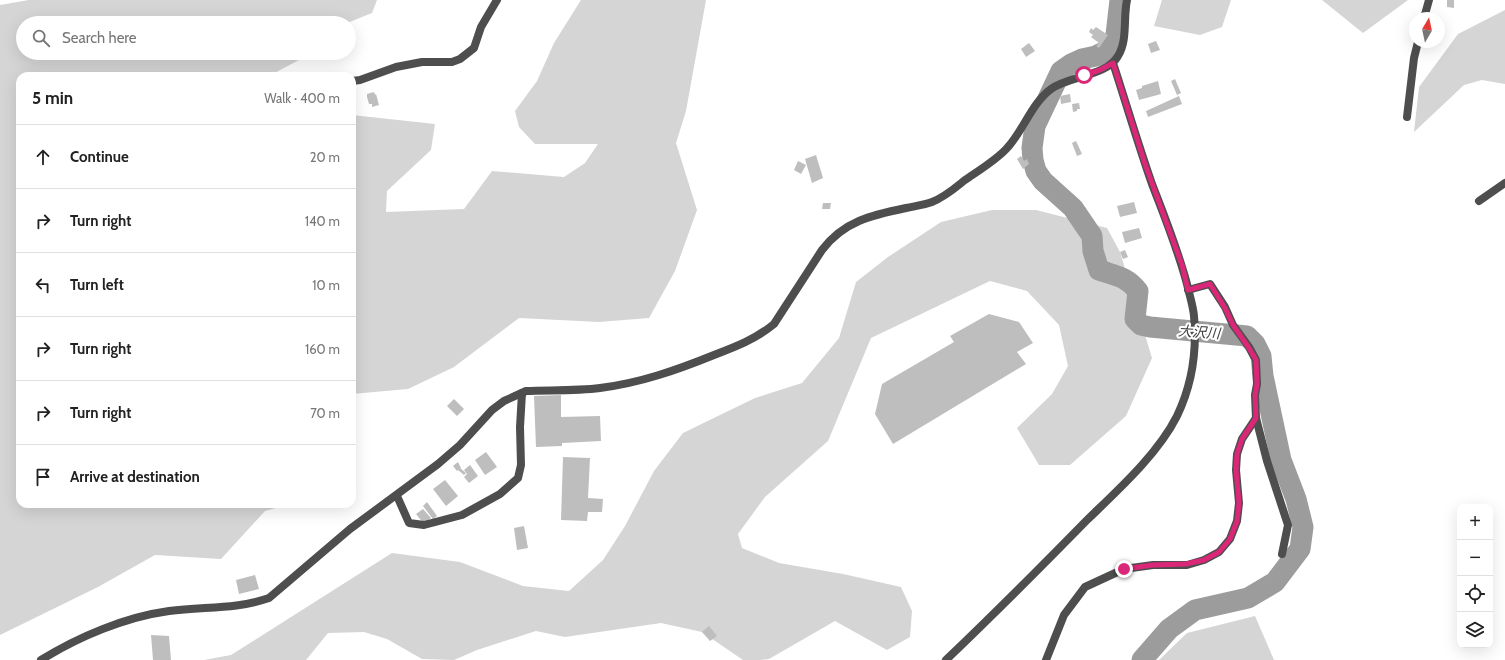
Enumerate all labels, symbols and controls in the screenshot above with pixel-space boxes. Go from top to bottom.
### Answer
north arrow [1409,12,1445,48]
search box [16,16,356,60]
icon: search [30,27,52,49]
text: Search here [62,29,137,47]
route start [1075,66,1093,84]
text: 5 min [32,88,73,108]
text: Walk · 400 m [264,90,340,106]
icon: ahead [32,146,54,168]
text: Continue [70,148,129,166]
text: 20 m [310,149,340,165]
icon: right [32,210,54,232]
text: Turn right [70,212,131,230]
text: 140 m [305,213,340,229]
icon: left [32,274,54,296]
text: Turn left [70,276,124,294]
text: 10 m [312,277,340,293]
water label: 大沢川 [1177,322,1223,343]
icon: right [32,338,54,360]
text: Turn right [70,340,131,358]
text: 160 m [305,341,340,357]
icon: right [32,402,54,424]
text: Turn right [70,404,131,422]
text: 70 m [310,405,340,421]
icon: arrive [32,466,54,488]
text: Arrive at destination [70,468,200,486]
map controls [1457,504,1493,648]
button: + [1457,504,1493,540]
button: − [1457,540,1493,576]
route end [1115,560,1133,578]
button: locate [1457,576,1493,612]
button: layers [1457,612,1493,648]

